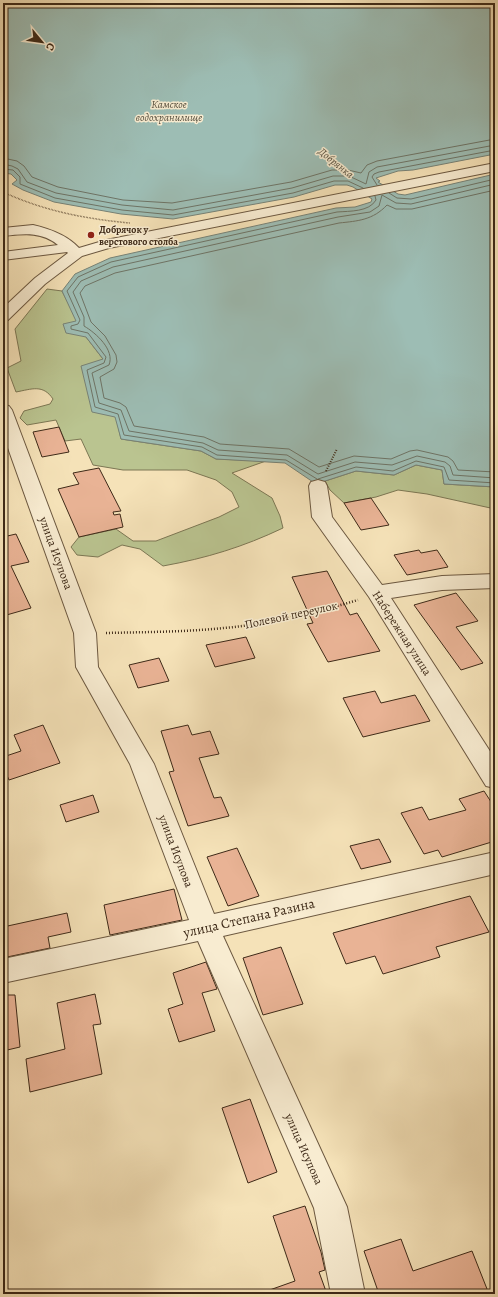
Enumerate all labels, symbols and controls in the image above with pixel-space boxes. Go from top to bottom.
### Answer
north arrow [22,22,62,62]
text: С [42,40,59,53]
water label: Камское водохранилище [136,97,202,125]
water label: Добрянка [314,144,357,182]
place label: Добрячок у верстового столба [99,223,178,248]
marker: Добрячок у верстового столба [86,230,96,240]
street label: улица Исупова [35,513,77,592]
street label: Набережная улица [369,588,436,679]
street label: Полевой переулок [243,597,339,633]
street label: улица Исупова [154,811,197,890]
street label: улица Степана Разина [180,894,317,943]
street label: улица Исупова [281,1110,327,1188]

